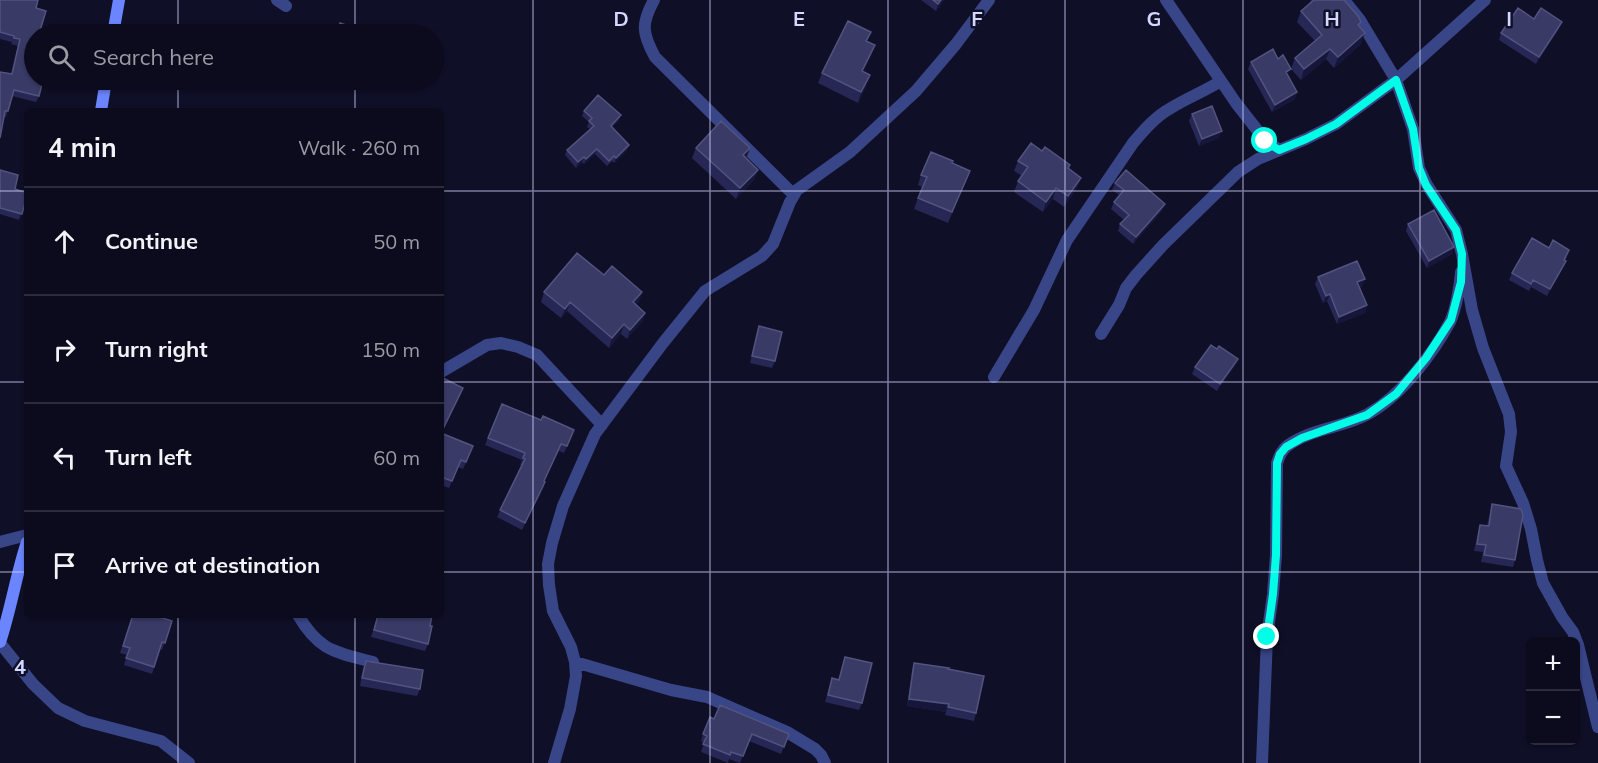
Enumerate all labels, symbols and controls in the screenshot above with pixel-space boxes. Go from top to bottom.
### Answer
text: D [613,6,629,31]
text: E [793,6,805,31]
text: F [971,6,983,31]
text: G [1147,6,1161,31]
text: H [1324,6,1340,31]
text: I [1506,6,1512,31]
search box [24,24,444,90]
icon: search [45,41,78,74]
text: Search here [93,43,214,71]
route start [1251,127,1277,153]
text: 4 min [48,131,117,164]
text: Walk · 260 m [298,135,420,160]
icon: ahead [48,225,81,258]
text: Continue [105,227,198,255]
text: 50 m [373,229,420,254]
icon: right [48,333,81,366]
text: Turn right [105,335,208,363]
text: 150 m [361,337,420,362]
icon: left [48,441,81,474]
text: Turn left [105,443,192,471]
text: 60 m [373,445,420,470]
icon: arrive [48,549,81,582]
text: Arrive at destination [105,551,320,579]
route end [1253,623,1279,649]
map controls [1526,637,1580,745]
button: + [1526,637,1580,691]
text: 4 [14,654,26,679]
button: − [1526,691,1580,745]

